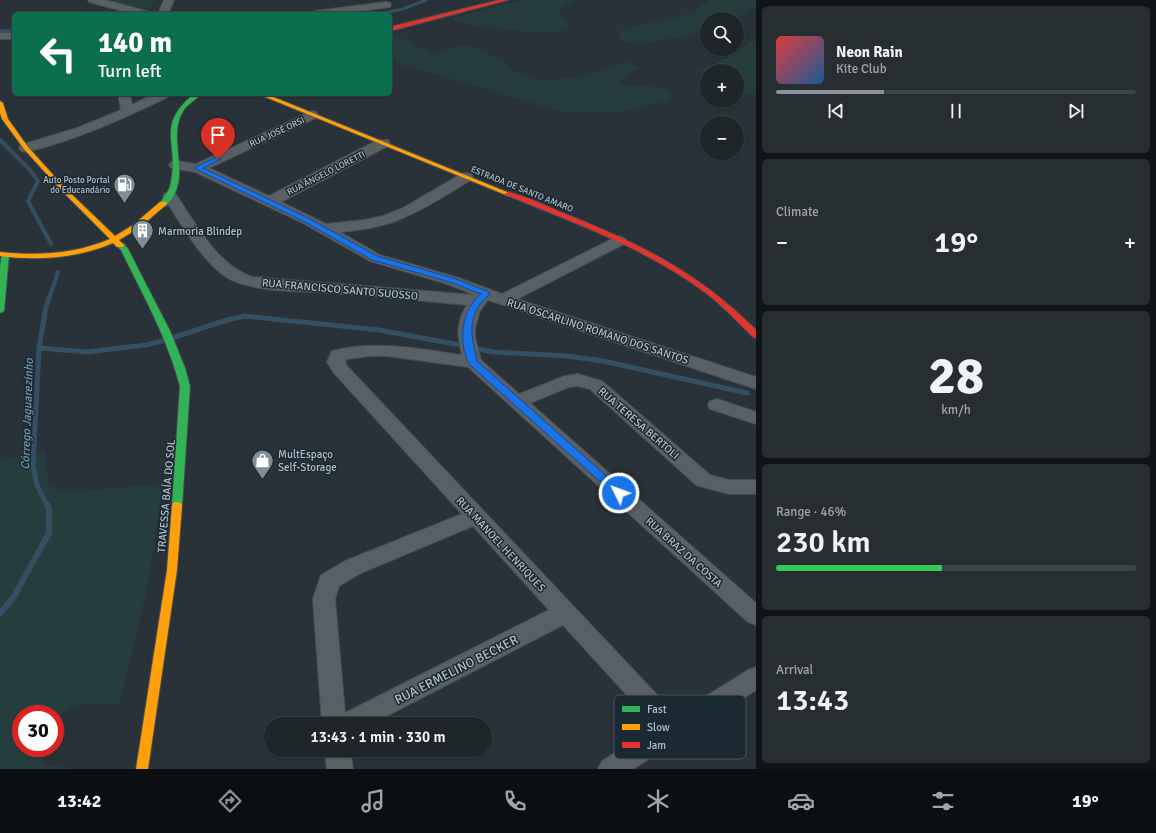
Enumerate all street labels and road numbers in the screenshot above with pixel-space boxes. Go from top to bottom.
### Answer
street label: RUA JOSÉ ORSI [247,113,307,150]
street label: RUA ÂNGELO LORETTI [285,148,367,198]
street label: ESTRADA DE SANTO AMARO [469,164,575,215]
street label: RUA FRANCISCO SANTO SUOSSO [261,276,419,303]
street label: RUA OSCARLINO ROMANO DOS SANTOS [505,296,690,367]
street label: RUA TERESA BERTOLI [596,385,682,462]
street label: TRAVESSA BAÍA DO SOL [154,438,178,553]
street label: RUA MANOEL HENRIQUES [453,494,548,595]
street label: RUA BRAZ DA COSTA [643,515,725,590]
street label: RUA ERMELINO BECKER [392,632,521,708]

